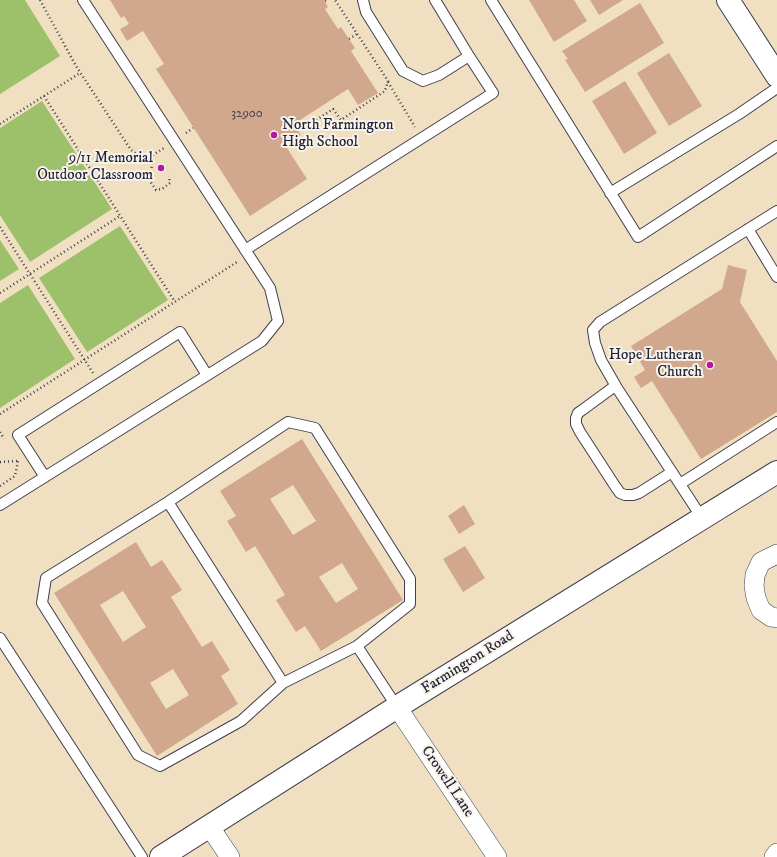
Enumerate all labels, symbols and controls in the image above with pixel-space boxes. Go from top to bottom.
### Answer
house number: 32900 [231,106,263,122]
place label: North Farmington High School [282,117,394,152]
marker: North Farmington High School [269,130,279,140]
place label: 9/11 Memorial Outdoor Classroom [37,150,153,185]
marker: 9/11 Memorial Outdoor Classroom [156,163,166,173]
place label: Hope Lutheran Church [609,347,702,382]
marker: Hope Lutheran Church [705,360,715,370]
street label: Farmington Road [419,627,517,699]
street label: Crowell Lane [417,743,477,821]

